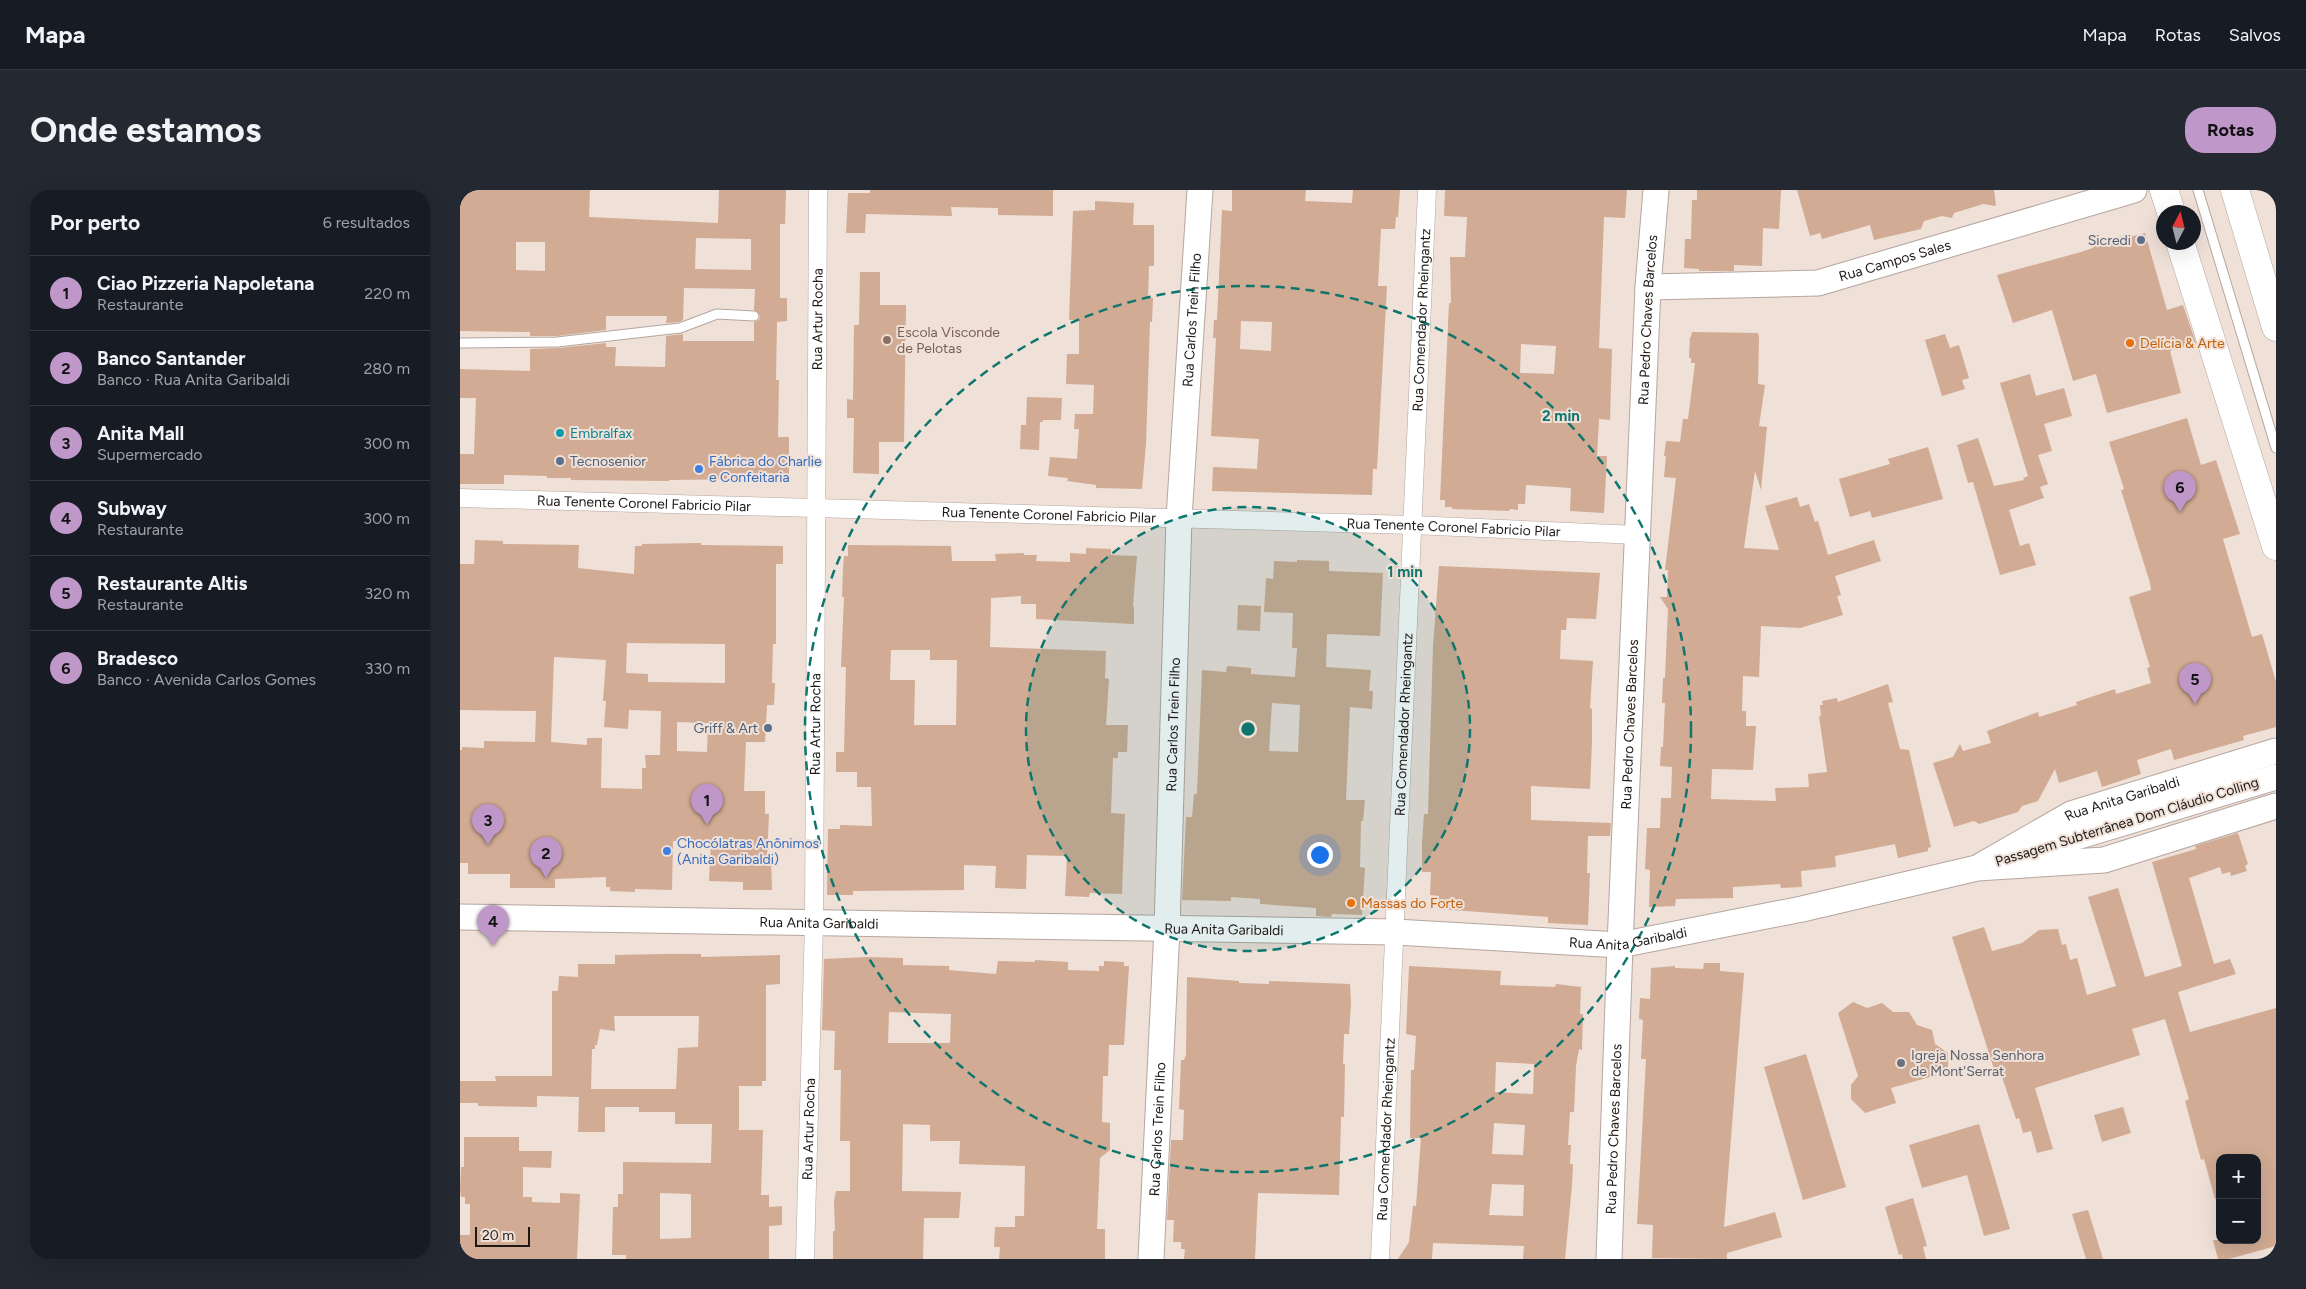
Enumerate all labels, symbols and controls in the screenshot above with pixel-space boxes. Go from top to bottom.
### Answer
text: Mapa [25,20,86,49]
text: Mapa [2083,24,2127,46]
text: Rotas [2155,24,2201,46]
text: Salvos [2229,24,2281,46]
button: Rotas [2185,107,2276,153]
text: Onde estamos [30,109,261,151]
north arrow [2156,205,2201,250]
text: Por perto [50,210,140,235]
text: 6 resultados [323,213,410,232]
street label: Rua Comendador Rheingantz [1409,228,1434,412]
place label: Sicredi [2088,232,2131,249]
street label: Rua Pedro Chaves Barcelos [1634,234,1661,405]
marker: Sicredi [2135,234,2147,246]
street label: Rua Campos Sales [1837,236,1953,285]
street label: Rua Carlos Trein Filho [1179,252,1204,388]
street label: Rua Artur Rocha [809,268,826,370]
text: Ciao Pizzeria Napoletana [97,272,314,295]
text: 1 [63,284,69,303]
text: 220 m [364,284,410,303]
text: Restaurante [97,295,184,314]
place label: Escola Visconde de Pelotas [897,324,1000,357]
marker: Escola Visconde de Pelotas [881,334,893,346]
place label: Delícia & Arte [2140,335,2225,352]
marker: Delícia & Arte [2124,337,2136,349]
text: Banco Santander [97,347,245,370]
text: 2 [61,359,71,378]
text: 280 m [363,359,410,378]
text: Banco · Rua Anita Garibaldi [97,370,290,389]
text: 2 min [1542,407,1580,425]
text: Anita Mall [97,422,184,445]
place label: Embralfax [570,425,633,442]
marker: Embralfax [554,427,566,439]
text: 3 [62,434,70,453]
text: 300 m [363,434,410,453]
text: Supermercado [97,445,203,464]
place label: Tecnosenior [570,453,646,470]
place label: Fábrica do Charlie e Confeitaria [709,453,822,486]
marker: Tecnosenior [554,455,566,467]
marker: Fábrica do Charlie e Confeitaria [693,463,705,475]
pin: 6 [2164,471,2196,512]
street label: Rua Tenente Coronel Fabricio Pilar [537,492,751,515]
text: Subway [97,497,167,520]
street label: Rua Tenente Coronel Fabricio Pilar [941,503,1156,526]
text: 4 [61,509,71,528]
text: 300 m [363,509,410,528]
street label: Rua Tenente Coronel Fabricio Pilar [1346,515,1561,540]
text: Restaurante [97,520,184,539]
text: 1 min [1387,563,1423,581]
text: Restaurante Altis [97,572,247,595]
text: 5 [61,584,71,603]
text: 320 m [365,584,410,603]
text: Restaurante [97,595,184,614]
street label: Rua Comendador Rheingantz [1391,632,1416,816]
street label: Rua Pedro Chaves Barcelos [1617,639,1642,810]
text: Bradesco [97,647,178,670]
street label: Rua Carlos Trein Filho [1162,657,1183,792]
text: 6 [61,659,71,678]
text: 330 m [365,659,410,678]
pin: 5 [2179,663,2211,704]
text: Banco · Avenida Carlos Gomes [97,670,316,689]
street label: Rua Artur Rocha [806,673,824,775]
place label: Griff & Art [694,720,758,737]
centre of rings [1239,720,1257,738]
marker: Griff & Art [762,722,774,734]
street label: Rua Anita Garibaldi [2061,773,2182,824]
street label: Passagem Subterrânea Dom Cláudio Colling [1993,774,2261,870]
pin: 1 [691,784,723,825]
pin: 3 [472,804,504,845]
place label: Chocólatras Anônimos (Anita Garibaldi) [677,835,819,868]
pin: 2 [530,837,562,878]
your location [1307,842,1333,868]
marker: Chocólatras Anônimos (Anita Garibaldi) [661,845,673,857]
place label: Massas do Forte [1361,895,1464,912]
marker: Massas do Forte [1345,897,1357,909]
pin: 4 [477,905,509,946]
street label: Rua Anita Garibaldi [759,913,879,932]
street label: Rua Anita Garibaldi [1164,920,1284,939]
street label: Rua Anita Garibaldi [1568,923,1689,954]
street label: Rua Comendador Rheingantz [1373,1037,1398,1221]
street label: Rua Pedro Chaves Barcelos [1602,1044,1625,1215]
place label: Igreja Nossa Senhora de Mont'Serrat [1911,1047,2044,1080]
marker: Igreja Nossa Senhora de Mont'Serrat [1895,1057,1907,1069]
street label: Rua Carlos Trein Filho [1146,1062,1169,1197]
street label: Rua Artur Rocha [799,1078,818,1180]
map controls [2216,1154,2261,1244]
button: + [2216,1154,2261,1199]
button: − [2216,1199,2261,1244]
scale bar [475,1224,530,1247]
text: 20 m [482,1227,514,1244]

